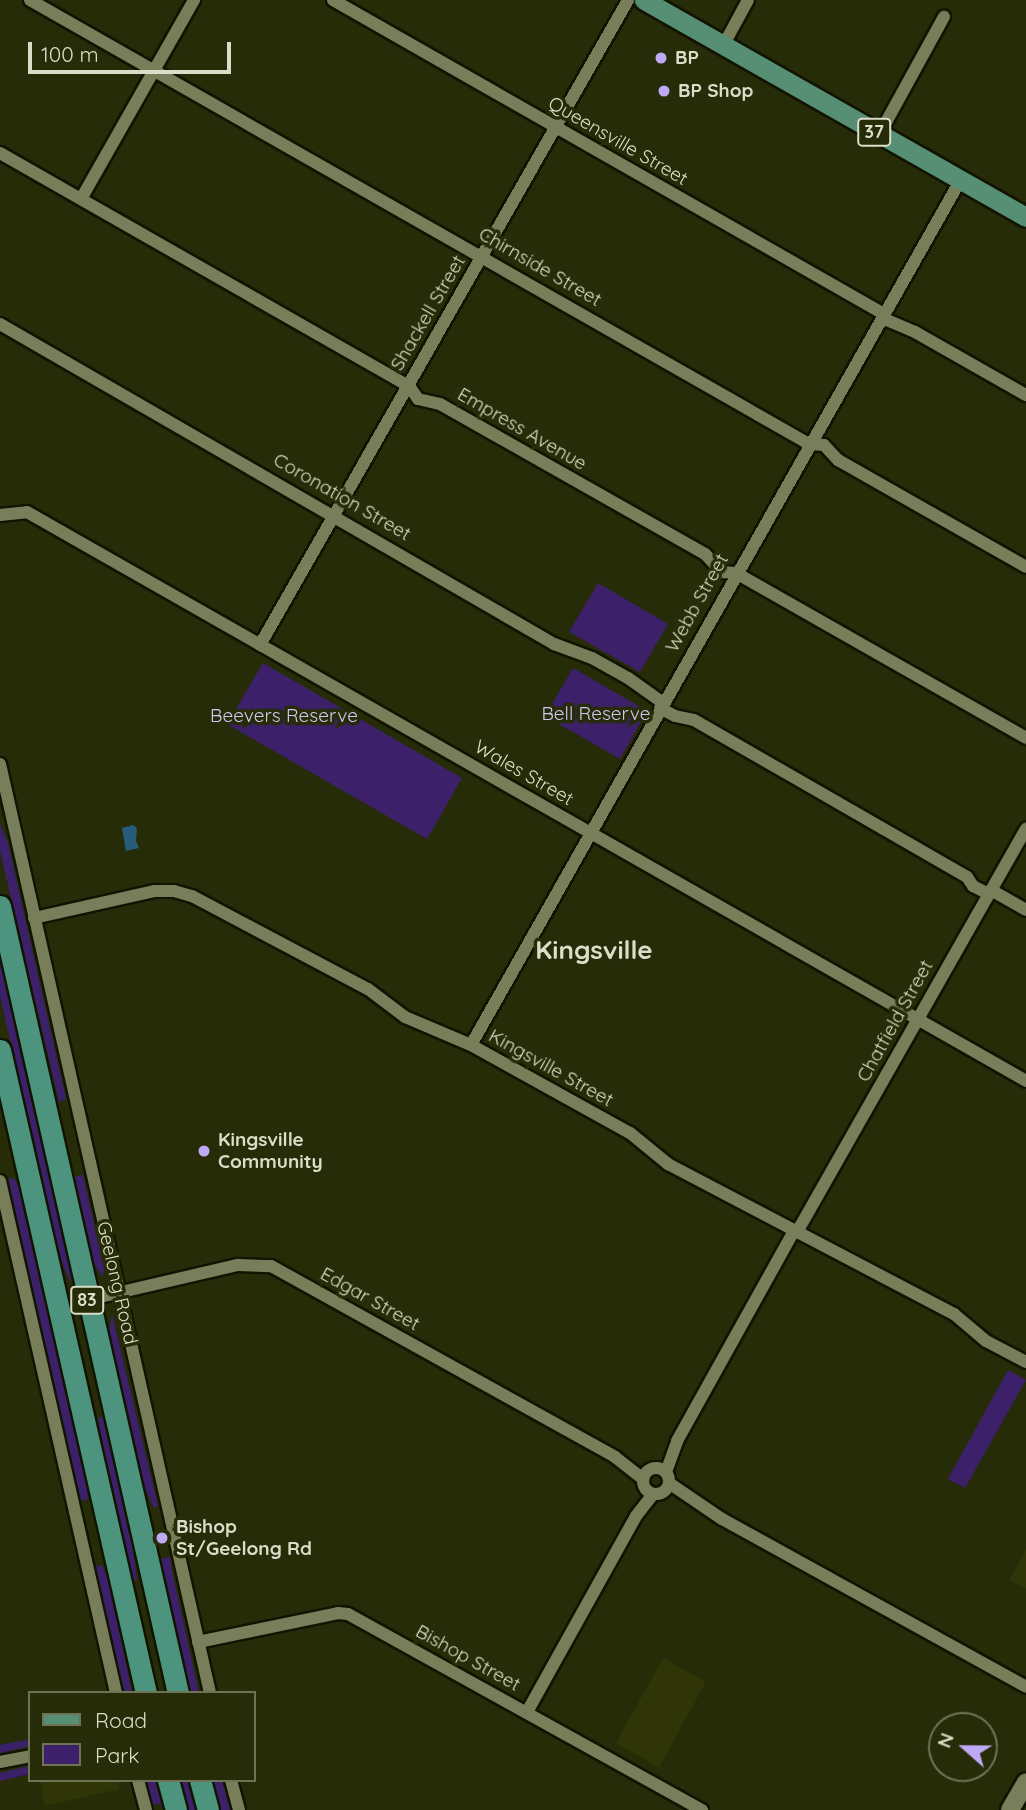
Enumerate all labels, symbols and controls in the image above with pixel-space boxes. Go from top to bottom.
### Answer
scale bar [32,28,234,72]
text: 100 m [41,41,99,67]
place label: BP [675,47,699,69]
marker: BP [653,50,669,66]
place label: BP Shop [678,80,753,102]
marker: BP Shop [656,83,672,99]
street label: Queensville Street [544,92,692,190]
road number: 37 [856,118,892,146]
street label: Chirnside Street [475,223,605,311]
street label: Shackell Street [386,251,470,375]
street label: Empress Avenue [453,383,591,475]
street label: Coronation Street [269,448,415,546]
street label: Webb Street [661,550,733,656]
park label: Bell Reserve [542,703,650,725]
park label: Beevers Reserve [210,705,358,727]
street label: Wales Street [470,735,578,811]
district label: Kingsville [535,934,653,966]
street label: Chatfield Street [852,956,938,1086]
street label: Kingsville Street [485,1024,617,1112]
place label: Kingsville Community [218,1129,323,1173]
marker: Kingsville Community [196,1143,212,1159]
street label: Geelong Road [92,1219,142,1347]
street label: Edgar Street [316,1262,424,1336]
road number: 83 [70,1286,104,1315]
place label: Bishop St/Geelong Rd [176,1516,312,1560]
marker: Bishop St/Geelong Rd [154,1530,170,1546]
street label: Bishop Street [412,1620,524,1696]
legend [28,1691,256,1782]
text: Road [95,1707,147,1733]
north arrow [928,1712,998,1782]
text: N [932,1729,959,1751]
text: Park [95,1742,139,1768]

